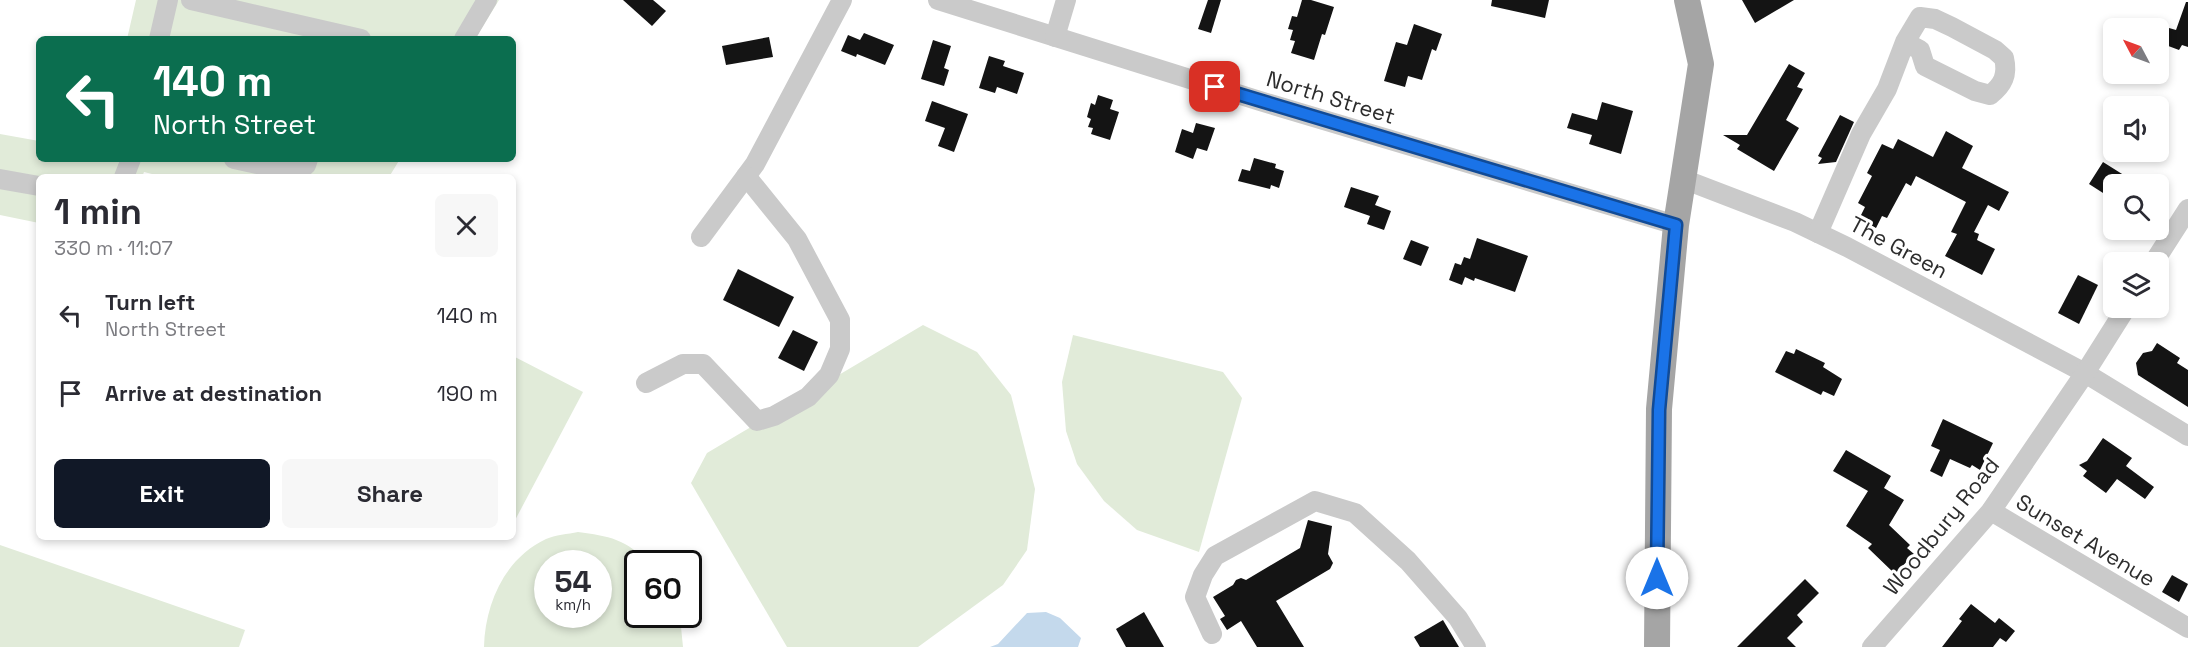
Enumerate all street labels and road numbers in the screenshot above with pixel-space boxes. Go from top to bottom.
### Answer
street label: North Street [1263,64,1399,130]
street label: The Green [1845,210,1953,284]
street label: Woodbury Road [1877,451,2005,601]
street label: Sunset Avenue [2011,487,2161,593]

